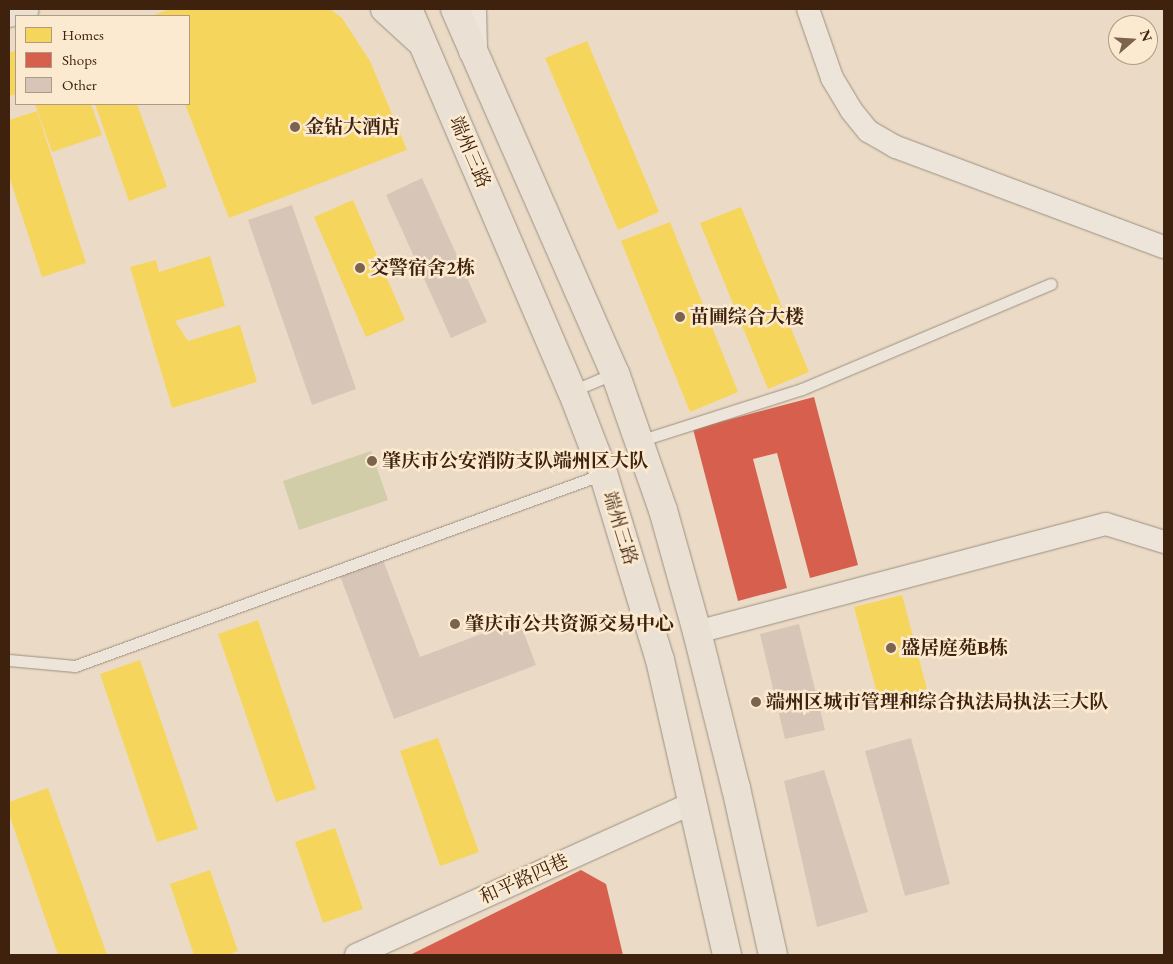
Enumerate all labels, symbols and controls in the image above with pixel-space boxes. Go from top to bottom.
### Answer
legend [15,15,190,105]
north arrow [1108,15,1158,65]
text: Homes [62,25,104,44]
text: N [1136,27,1157,44]
text: Shops [62,50,97,69]
text: Other [62,75,97,94]
street label: 端州三路 [445,113,495,191]
place label: 金钻大酒店 [305,116,400,138]
marker: 金钻大酒店 [289,121,301,133]
place label: 交警宿舍2栋 [370,257,475,279]
marker: 交警宿舍2栋 [354,262,366,274]
place label: 苗圃综合大楼 [690,306,804,328]
marker: 苗圃综合大楼 [674,311,686,323]
place label: 肇庆市公安消防支队端州区大队 [382,450,648,472]
marker: 肇庆市公安消防支队端州区大队 [366,455,378,467]
street label: 端州三路 [598,488,642,568]
place label: 肇庆市公共资源交易中心 [465,613,674,635]
marker: 肇庆市公共资源交易中心 [449,618,461,630]
place label: 盛居庭苑B栋 [901,637,1008,659]
marker: 盛居庭苑B栋 [885,642,897,654]
place label: 端州区城市管理和综合执法局执法三大队 [766,691,1108,713]
marker: 端州区城市管理和综合执法局执法三大队 [750,696,762,708]
street label: 和平路四巷 [476,849,572,909]

